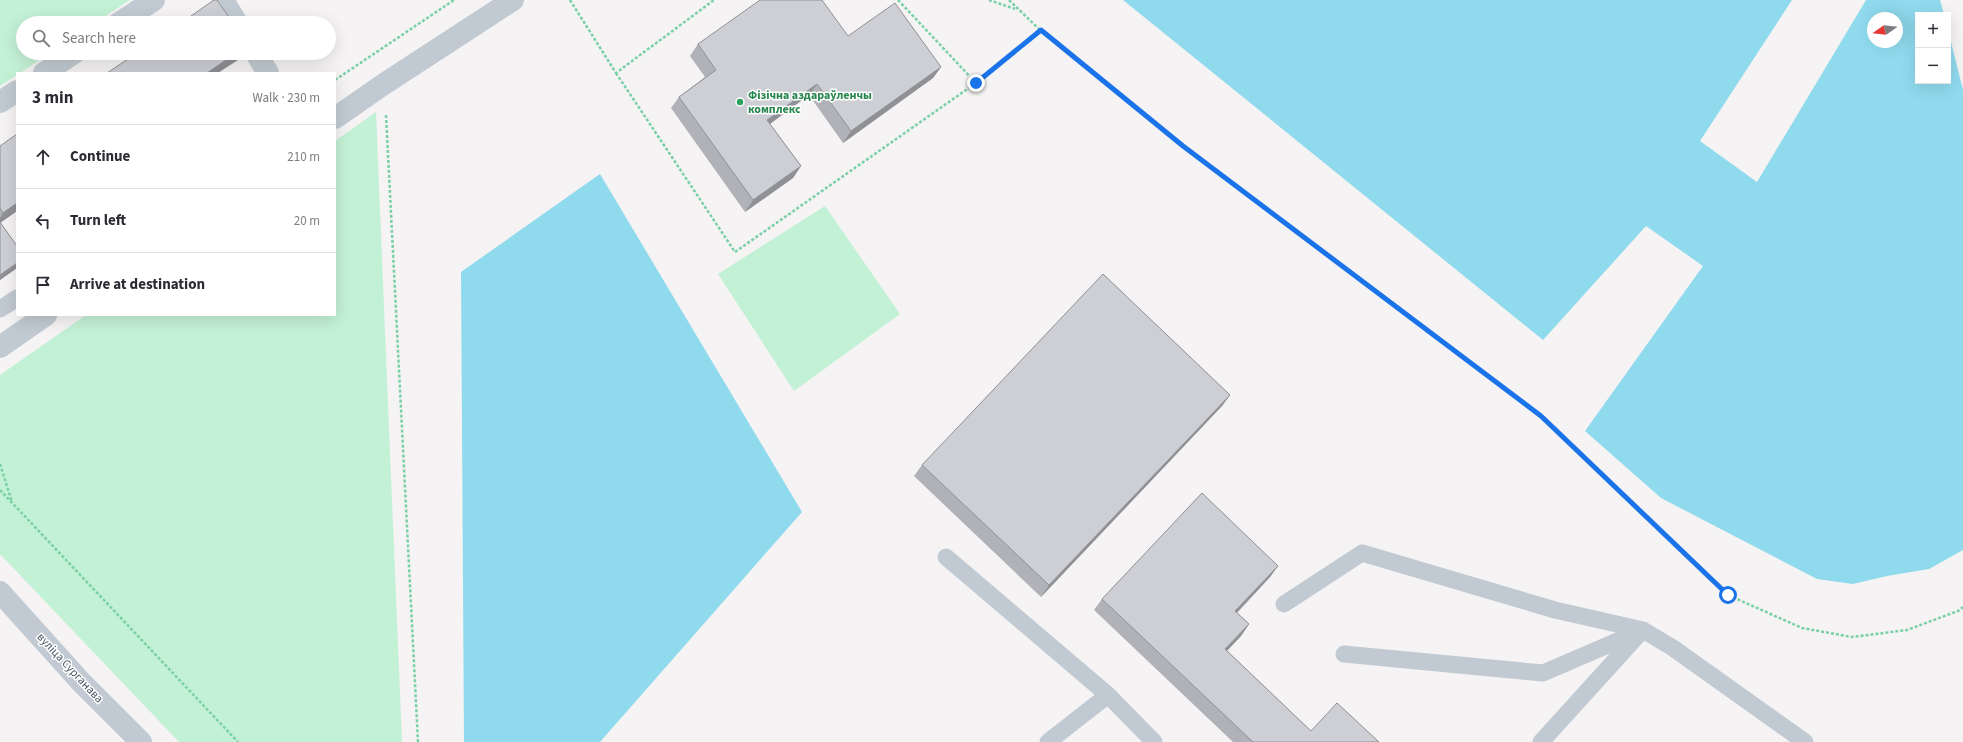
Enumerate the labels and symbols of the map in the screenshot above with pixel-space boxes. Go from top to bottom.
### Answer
north arrow [1867,12,1903,48]
route end [967,74,985,92]
place label: Фізічна аздараўленчы комплекс [748,87,872,118]
marker: Фізічна аздараўленчы комплекс [735,97,745,107]
route start [1719,586,1737,604]
street label: вуліца Сурганава [33,629,107,707]

